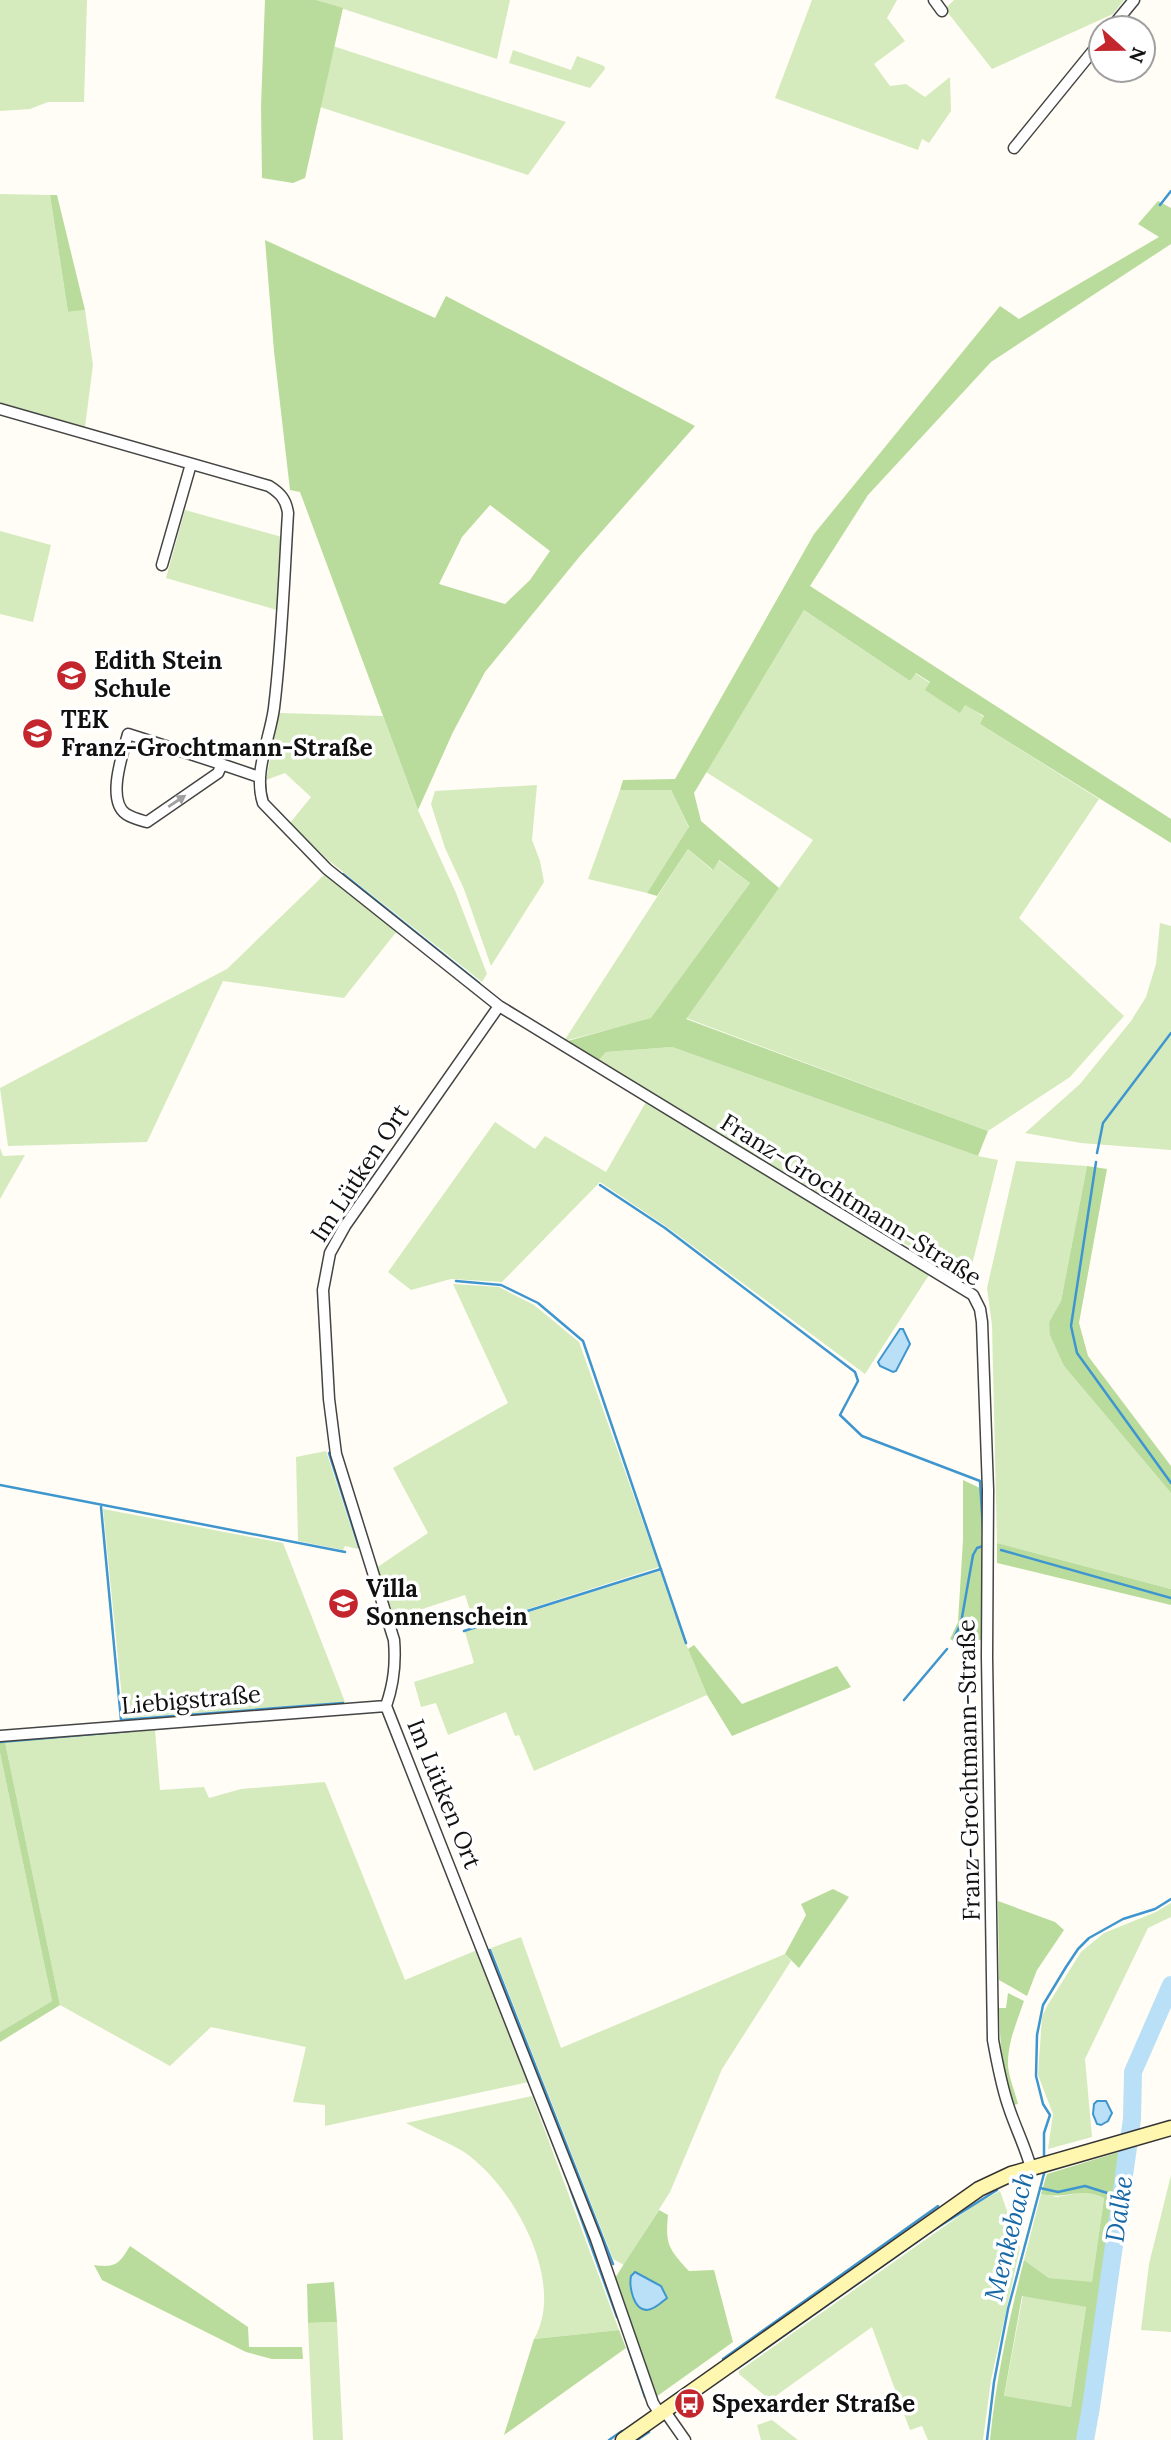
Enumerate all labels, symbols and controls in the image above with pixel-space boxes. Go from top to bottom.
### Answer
north arrow [1087,14,1157,84]
text: N [1124,44,1152,67]
place label: Edith Stein Schule [94,645,222,704]
school or university icon: Edith Stein Schule [54,658,88,692]
place label: TEK Franz-Grochtmann-Straße [61,704,373,763]
school or university icon: TEK Franz-Grochtmann-Straße [21,717,55,751]
one-way arrow [168,794,186,808]
street label: Im Lütken Ort [303,1097,416,1248]
street label: Franz-Grochtmann-Straße [715,1107,987,1293]
place label: Villa Sonnenschein [366,1573,528,1632]
school or university icon: Villa Sonnenschein [326,1586,360,1620]
street label: Franz-Grochtmann-Straße [950,1619,987,1921]
street label: Liebigstraße [120,1678,262,1721]
street label: Im Lütken Ort [400,1714,489,1874]
water label: Menkebach [976,2168,1041,2304]
water label: Dalke [1098,2174,1139,2244]
bus stop icon: Spexarder Straße [672,2387,706,2421]
place label: Spexarder Straße [712,2388,915,2419]

